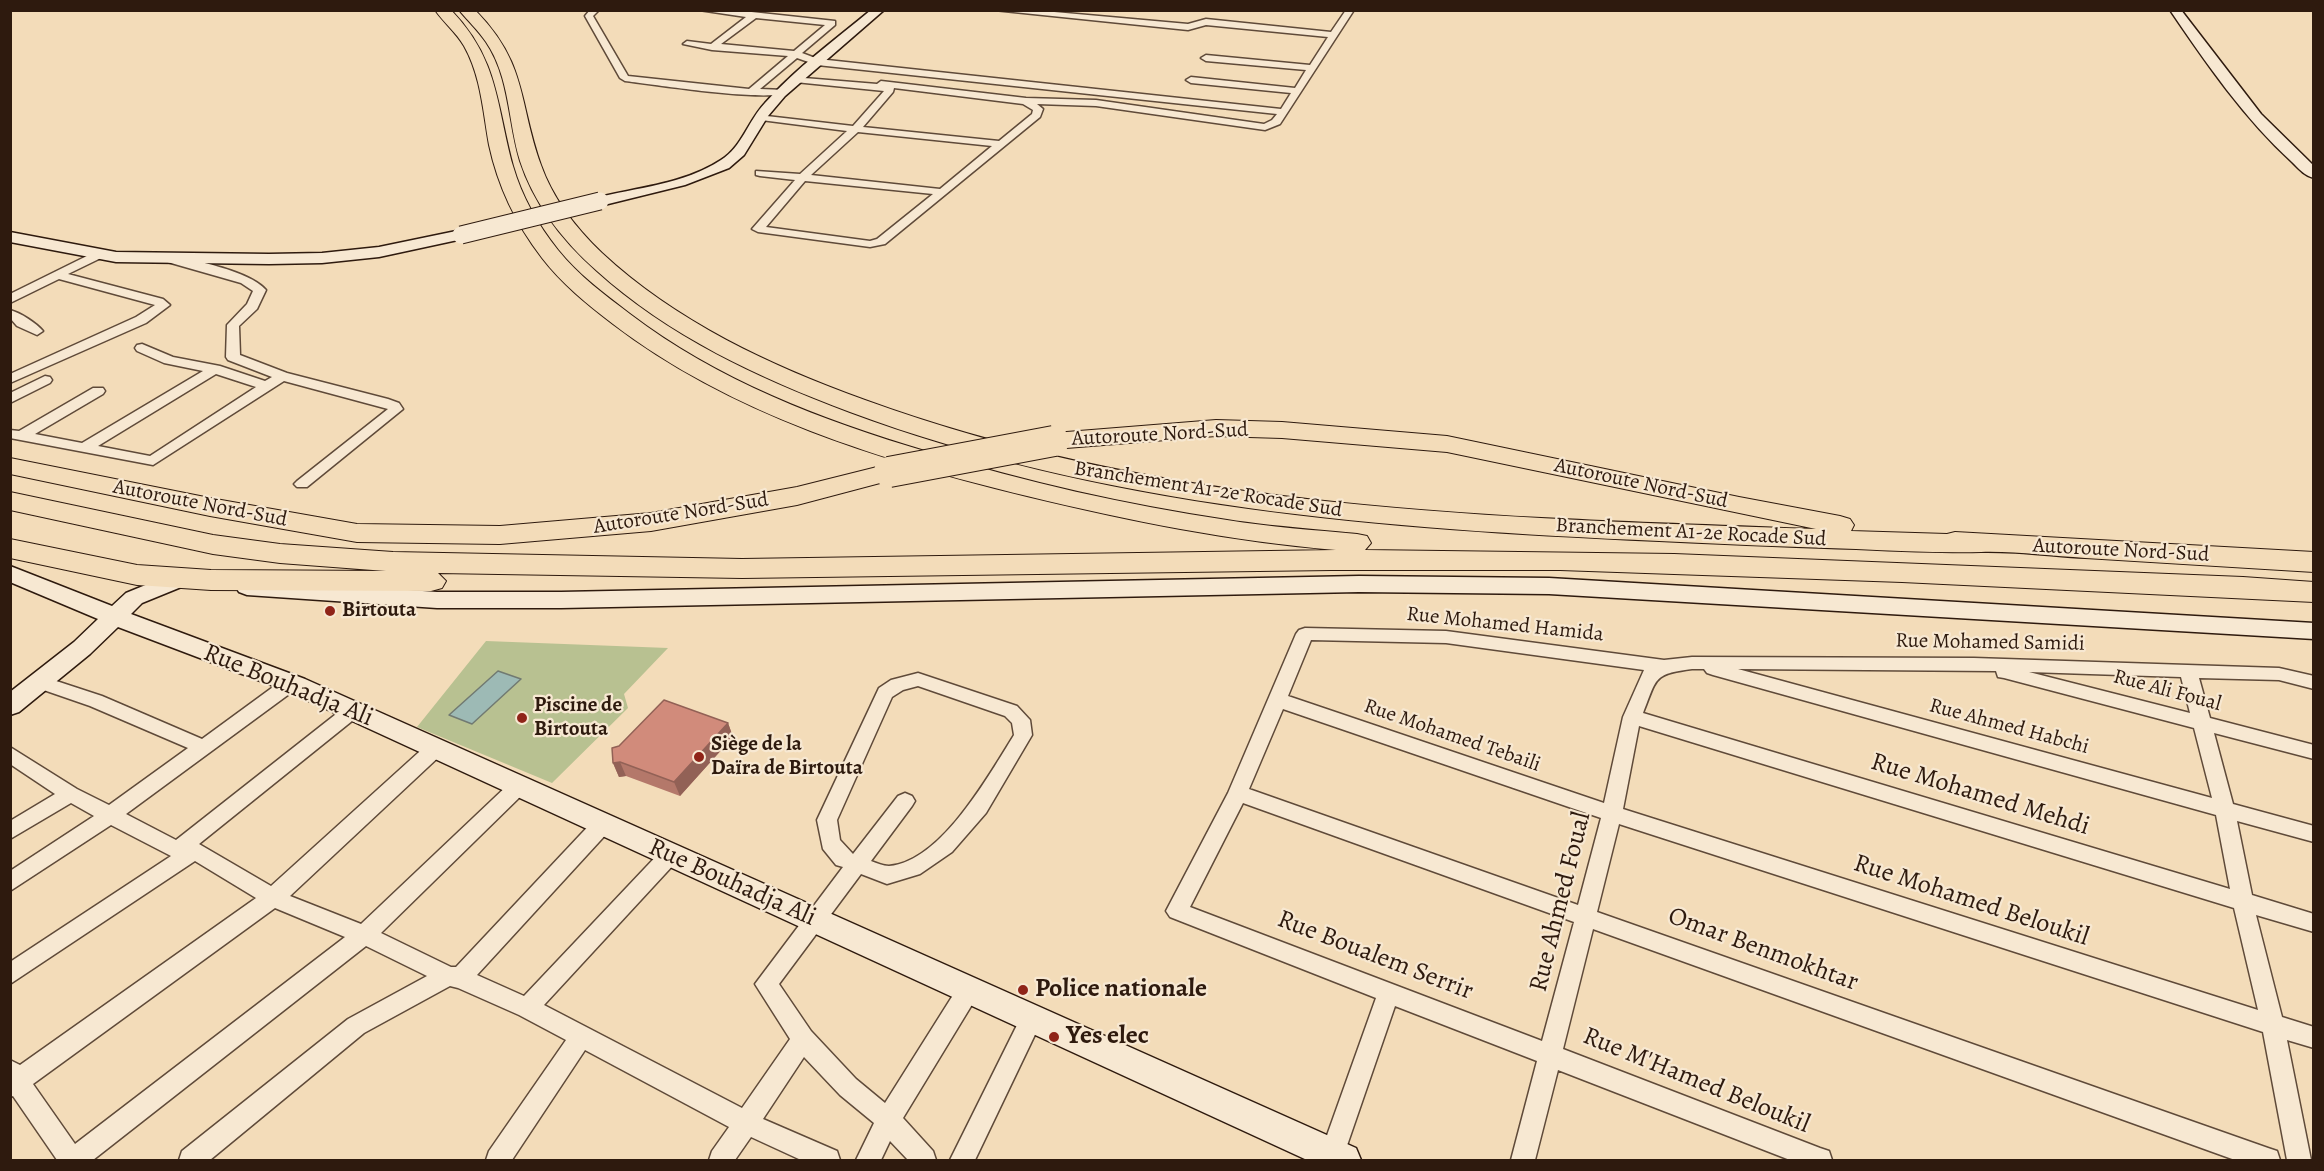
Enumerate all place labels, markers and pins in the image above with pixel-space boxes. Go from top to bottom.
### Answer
place label: Birtouta [342,598,416,624]
marker: Birtouta [323,604,337,618]
place label: Piscine de Birtouta [534,693,622,743]
marker: Piscine de Birtouta [515,711,529,725]
place label: Siège de la Daïra de Birtouta [711,732,863,782]
marker: Siège de la Daïra de Birtouta [692,750,706,764]
place label: Police nationale [1035,974,1207,1006]
marker: Police nationale [1016,983,1030,997]
place label: Yes elec [1066,1021,1149,1053]
marker: Yes elec [1047,1030,1061,1044]

